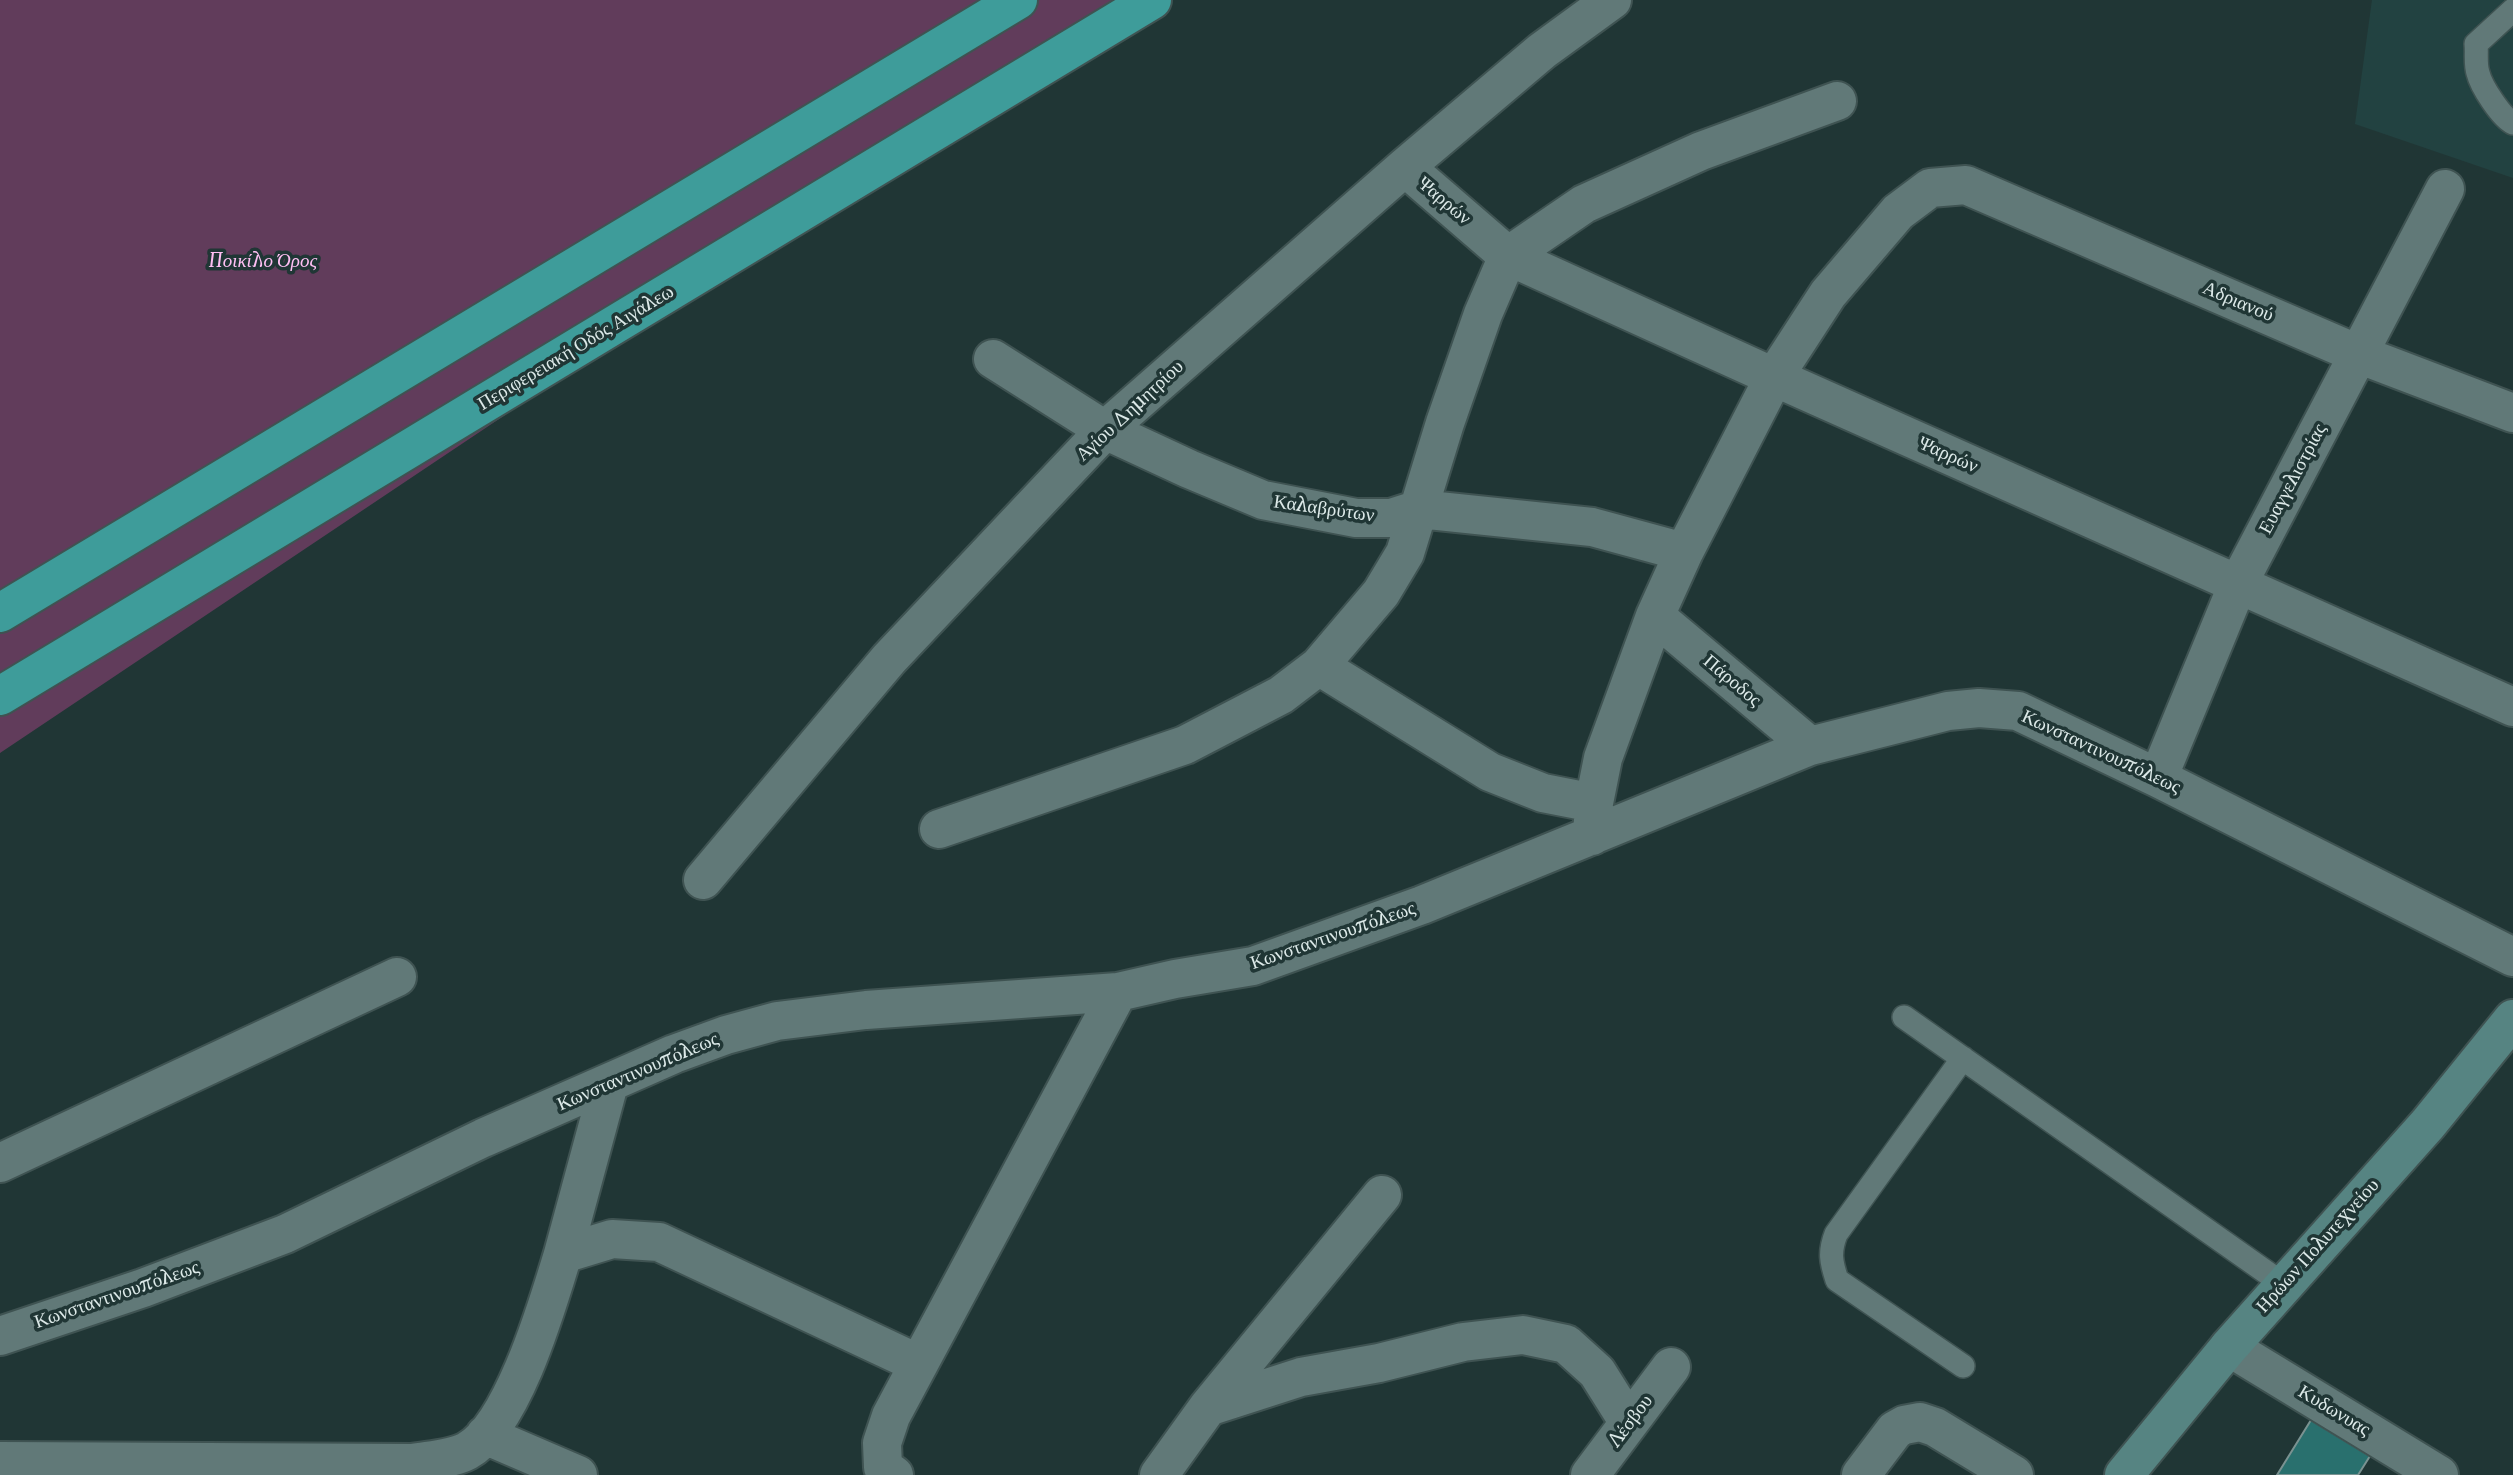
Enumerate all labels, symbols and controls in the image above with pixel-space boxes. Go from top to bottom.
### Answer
street label: Ψαρρών [1413,172,1475,230]
park label: Ποικίλο Όρος [209,251,317,273]
street label: Αδριανού [2199,277,2277,327]
street label: Περιφερειακή Οδός Αιγάλεω [474,280,678,416]
street label: Αγίου Δημητρίου [1072,355,1188,467]
street label: Ευαγγελιστρίας [2254,420,2332,538]
street label: Ψαρρών [1915,432,1981,478]
street label: Καλαβρύτων [1272,491,1376,527]
street label: Πάροδος [1698,650,1766,712]
street label: Κωνσταντινουπόλεως [2018,705,2184,799]
street label: Κωνσταντινουπόλεως [1248,897,1418,975]
street label: Κωνσταντινουπόλεως [554,1028,722,1116]
street label: Ηρώων Πολυτεχνείου [2252,1174,2384,1318]
street label: Κωνσταντινουπόλεως [32,1256,202,1334]
street label: Κυδωνυας [2294,1381,2374,1441]
street label: Λέσβου [1604,1390,1658,1452]

